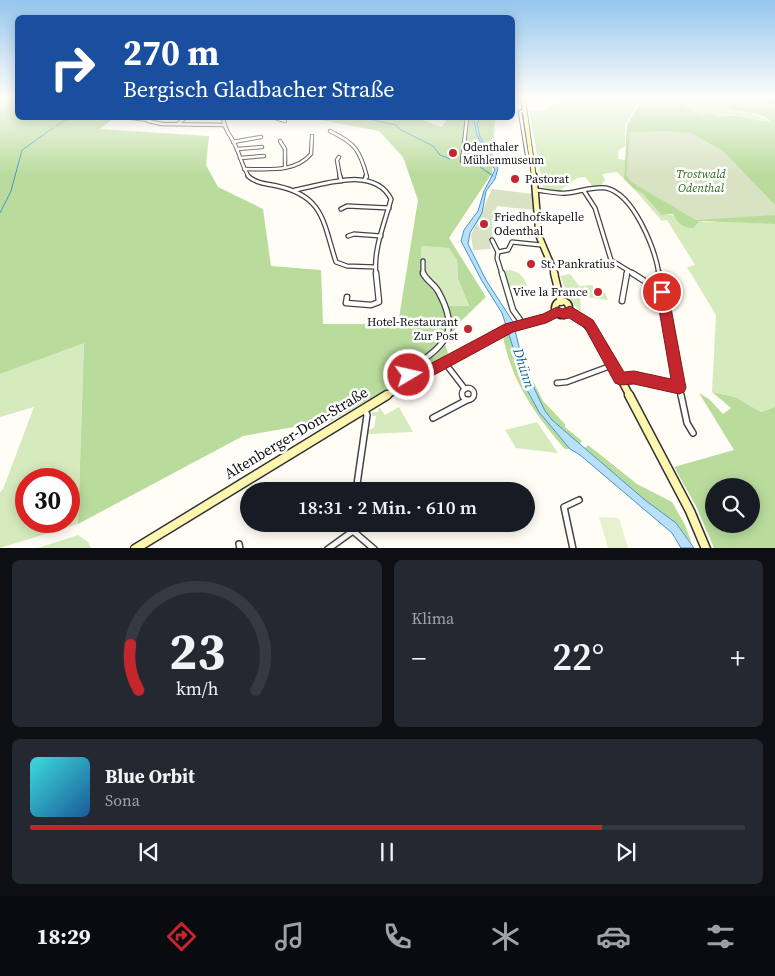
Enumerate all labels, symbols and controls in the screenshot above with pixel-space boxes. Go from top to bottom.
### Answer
text: 270 m [123,29,219,77]
icon: right [40,35,105,100]
text: Bergisch Gladbacher Straße [123,74,394,104]
place label: Odenthaler Mühlenmuseum [463,140,544,168]
marker: Odenthaler Mühlenmuseum [447,147,459,159]
park label: Trostwald Odenthal [676,166,727,196]
place label: Pastorat [525,171,569,187]
marker: Pastorat [509,173,521,185]
place label: Friedhofskapelle Odenthal [494,209,584,239]
marker: Friedhofskapelle Odenthal [478,218,490,230]
place label: St. Pankratius [541,256,615,272]
marker: St. Pankratius [525,258,537,270]
pin [641,271,683,313]
icon: arrive [648,278,676,306]
place label: Vive la France [513,284,588,300]
marker: Vive la France [592,286,604,298]
place label: Hotel-Restaurant Zur Post [367,314,458,344]
marker: Hotel-Restaurant Zur Post [462,323,474,335]
water label: Dhünn [508,344,540,391]
position arrow [382,348,434,400]
street label: Altenberger-Dom-Straße [220,381,372,484]
speed limit sign: 30 [15,468,80,533]
map controls [705,478,760,533]
button: search [705,478,760,533]
text: 18:31 · 2 Min. · 610 m [298,494,477,520]
text: Klima [412,607,454,629]
text: 23 [169,615,225,686]
text: 22° [552,631,604,683]
text: − [412,639,426,677]
text: + [730,639,745,677]
text: km/h [175,676,218,701]
text: Blue Orbit [105,763,195,789]
text: Sona [105,789,140,811]
icon: previous [135,838,163,866]
icon: pause [373,838,401,866]
icon: next [612,838,640,866]
icon: directions [164,919,199,954]
icon: music [272,919,307,954]
icon: phone [380,919,415,954]
icon: climate [488,919,523,954]
icon: car [596,919,631,954]
icon: filters [703,919,738,954]
text: 18:29 [36,921,91,951]

